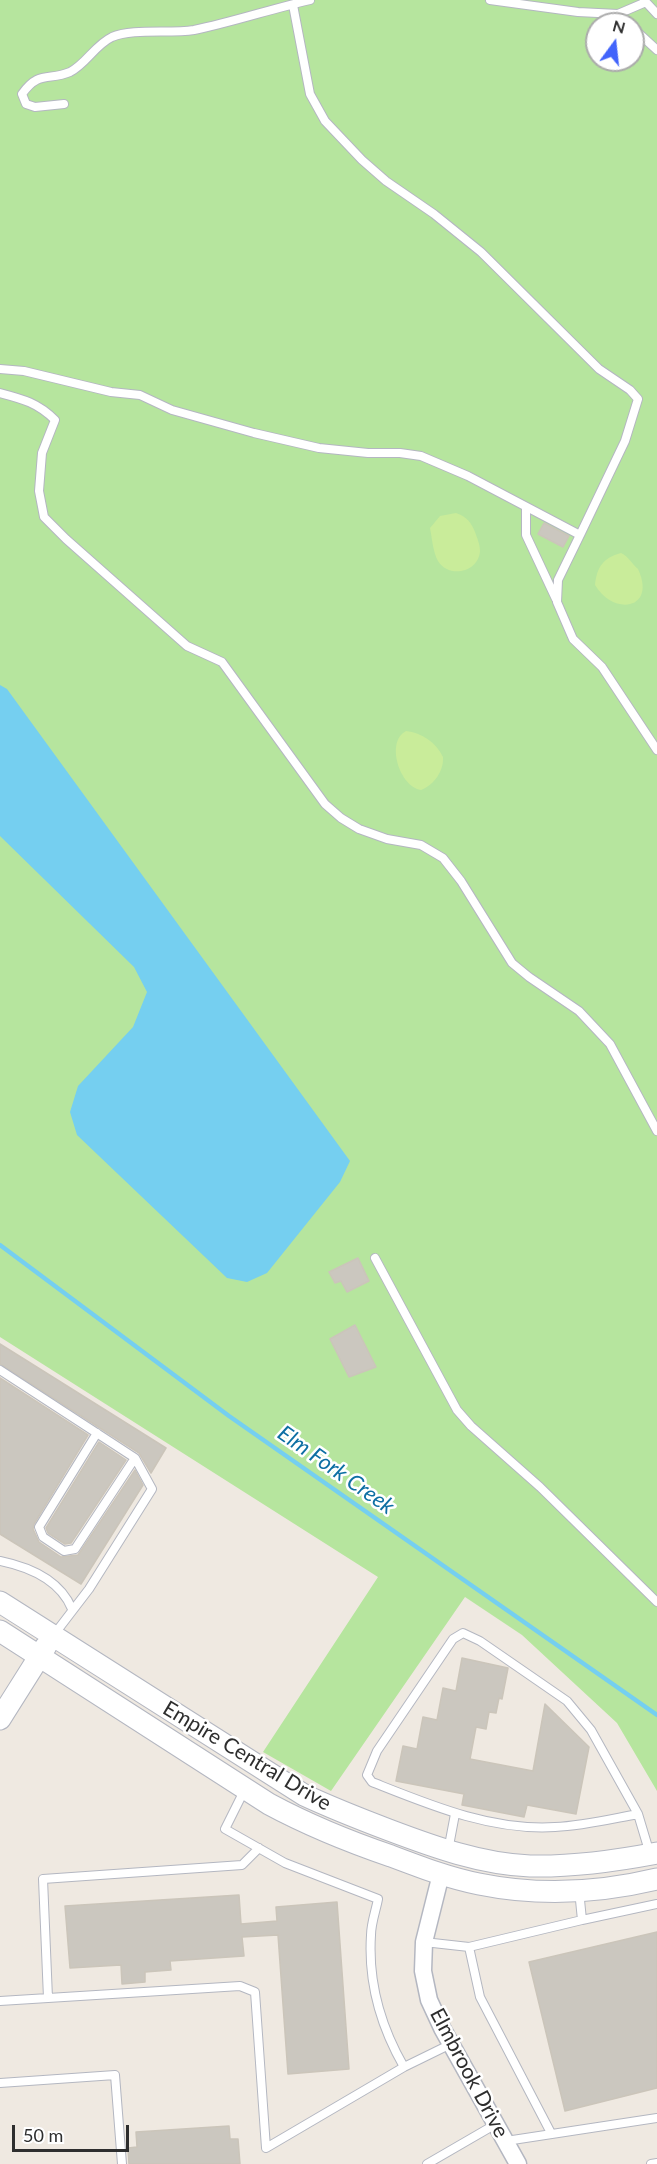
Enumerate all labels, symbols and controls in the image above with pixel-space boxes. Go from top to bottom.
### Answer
north arrow [585,12,645,72]
text: N [611,15,628,37]
water label: Elm Fork Creek [273,1420,399,1520]
street label: Empire Central Drive [158,1696,336,1816]
street label: Elmbrook Drive [424,2004,514,2142]
scale bar [15,2113,132,2151]
text: 50 m [23,2124,63,2146]

